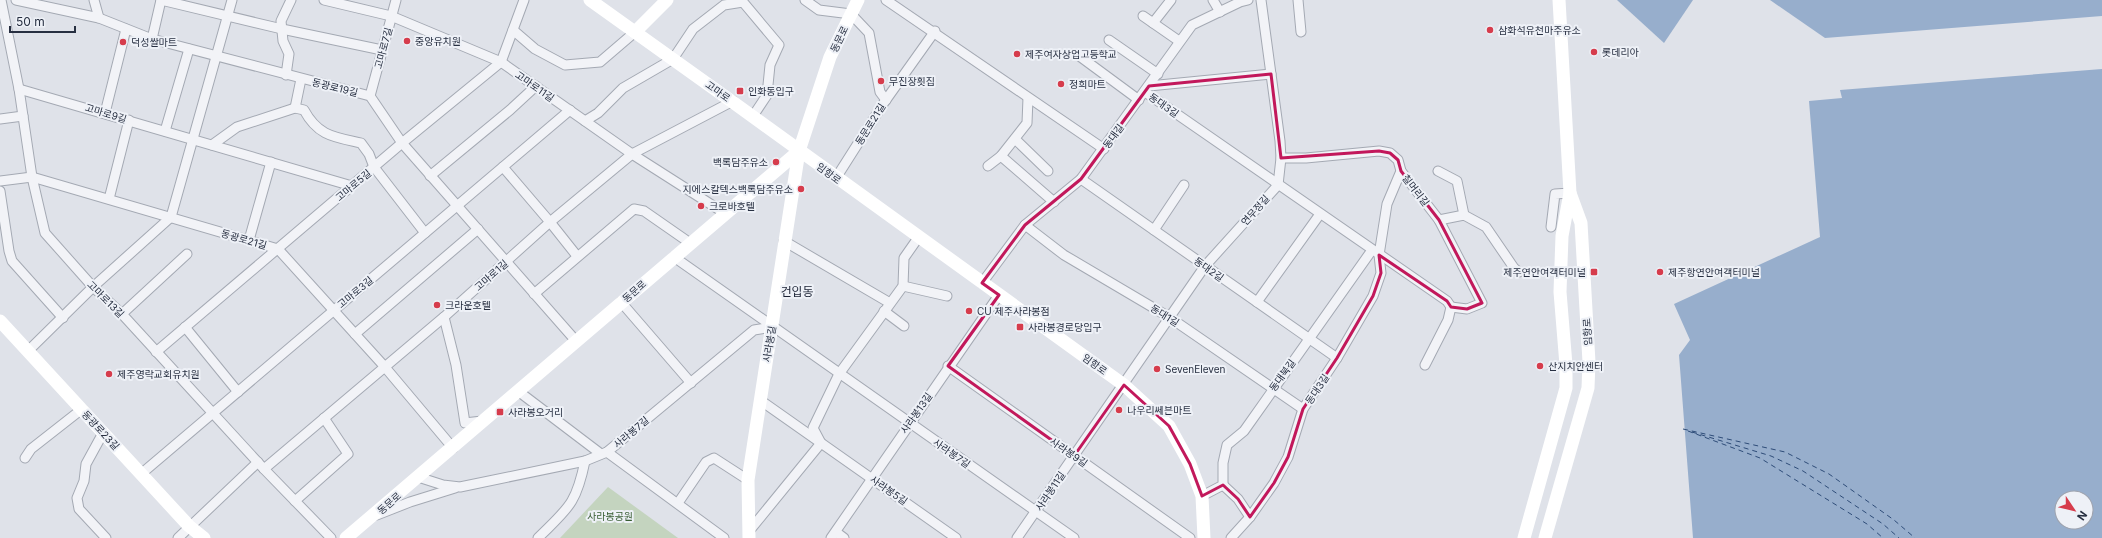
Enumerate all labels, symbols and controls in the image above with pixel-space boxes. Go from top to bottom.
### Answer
scale bar [10,8,75,34]
text: 50 m [16,14,45,29]
street label: 동문로 [828,24,850,54]
place label: 삼화석유천마주유소 [1498,24,1581,36]
marker: 삼화석유천마주유소 [1485,25,1495,35]
street label: 고마로7길 [372,26,394,70]
place label: 중앙유치원 [415,35,461,47]
place label: 덕성쌀마트 [131,36,177,48]
marker: 중앙유치원 [402,36,412,46]
marker: 덕성쌀마트 [118,37,128,47]
place label: 롯데리아 [1602,46,1640,58]
marker: 롯데리아 [1589,47,1599,57]
place label: 제주여자상업고등학교 [1025,48,1117,60]
marker: 제주여자상업고등학교 [1012,49,1022,59]
street label: 고마로11길 [513,68,557,104]
street label: 동광로19길 [311,75,359,99]
place label: 무진장횟집 [889,75,935,87]
marker: 무진장횟집 [876,76,886,86]
street label: 고마로 [703,78,733,104]
place label: 정희마트 [1069,78,1106,90]
marker: 정희마트 [1056,79,1066,89]
place label: 인화동입구 [748,85,794,97]
marker: 인화동입구 [735,86,745,96]
street label: 동대3길 [1147,90,1181,120]
street label: 고마로9길 [84,101,128,125]
street label: 동문로21길 [852,101,888,147]
street label: 동대길 [1100,121,1126,151]
place label: 백록담주유소 [713,156,768,168]
marker: 백록담주유소 [771,157,781,167]
street label: 임항로 [814,160,844,186]
street label: 고마로5길 [333,167,373,203]
street label: 칠머리길 [1400,172,1432,208]
place label: 지에스칼텍스백록담주유소 [683,183,793,195]
marker: 지에스칼텍스백록담주유소 [796,184,806,194]
street label: 연무정길 [1238,192,1272,228]
place label: 크로바호텔 [709,200,755,212]
marker: 크로바호텔 [696,201,706,211]
street label: 동광로21길 [220,227,268,251]
street label: 동대2길 [1192,254,1226,284]
street label: 고마로1길 [472,257,510,293]
place label: 제주연안여객터미널 [1503,266,1586,278]
place label: 제주항연안여객터미널 [1668,266,1760,278]
marker: 제주연안여객터미널 [1589,267,1599,277]
marker: 제주항연안여객터미널 [1655,267,1665,277]
street label: 고마로3길 [335,274,375,310]
street label: 동문로 [620,277,648,305]
street label: 고마로13길 [85,278,127,320]
district label: 건입동 [780,284,814,299]
place label: 크라운호텔 [445,299,491,311]
marker: 크라운호텔 [432,300,442,310]
street label: 동대1길 [1148,302,1182,328]
place label: CU 제주사라봉점 [977,305,1050,317]
marker: CU 제주사라봉점 [964,306,974,316]
street label: 임항로 [1580,318,1594,346]
place label: 사라봉경로당입구 [1028,321,1102,333]
marker: 사라봉경로당입구 [1015,322,1025,332]
street label: 사라봉길 [760,325,778,363]
street label: 임항로 [1080,351,1110,377]
street label: 동대북길 [1266,357,1298,393]
place label: 산지치안센터 [1548,360,1603,372]
marker: 산지치안센터 [1535,361,1545,371]
place label: SevenEleven [1165,363,1226,375]
marker: SevenEleven [1152,364,1162,374]
place label: 제주영락교회유치원 [117,368,200,380]
marker: 제주영락교회유치원 [104,369,114,379]
street label: 동대3길 [1303,372,1331,406]
street label: 사라봉13길 [898,390,934,436]
place label: 나우리쎄븐마트 [1127,404,1191,416]
marker: 나우리쎄븐마트 [1114,405,1124,415]
place label: 사라봉오거리 [508,406,563,418]
marker: 사라봉오거리 [495,407,505,417]
street label: 동광로23길 [80,408,122,452]
street label: 사라봉7길 [611,414,651,450]
street label: 사라봉9길 [1048,435,1090,469]
street label: 사라봉7길 [931,436,973,470]
street label: 사라봉11길 [1032,469,1068,513]
street label: 사라봉5길 [868,473,910,507]
street label: 동문로 [375,489,403,517]
north arrow [2054,490,2094,530]
text: N [2074,508,2090,523]
park label: 사라봉공원 [587,510,633,522]

